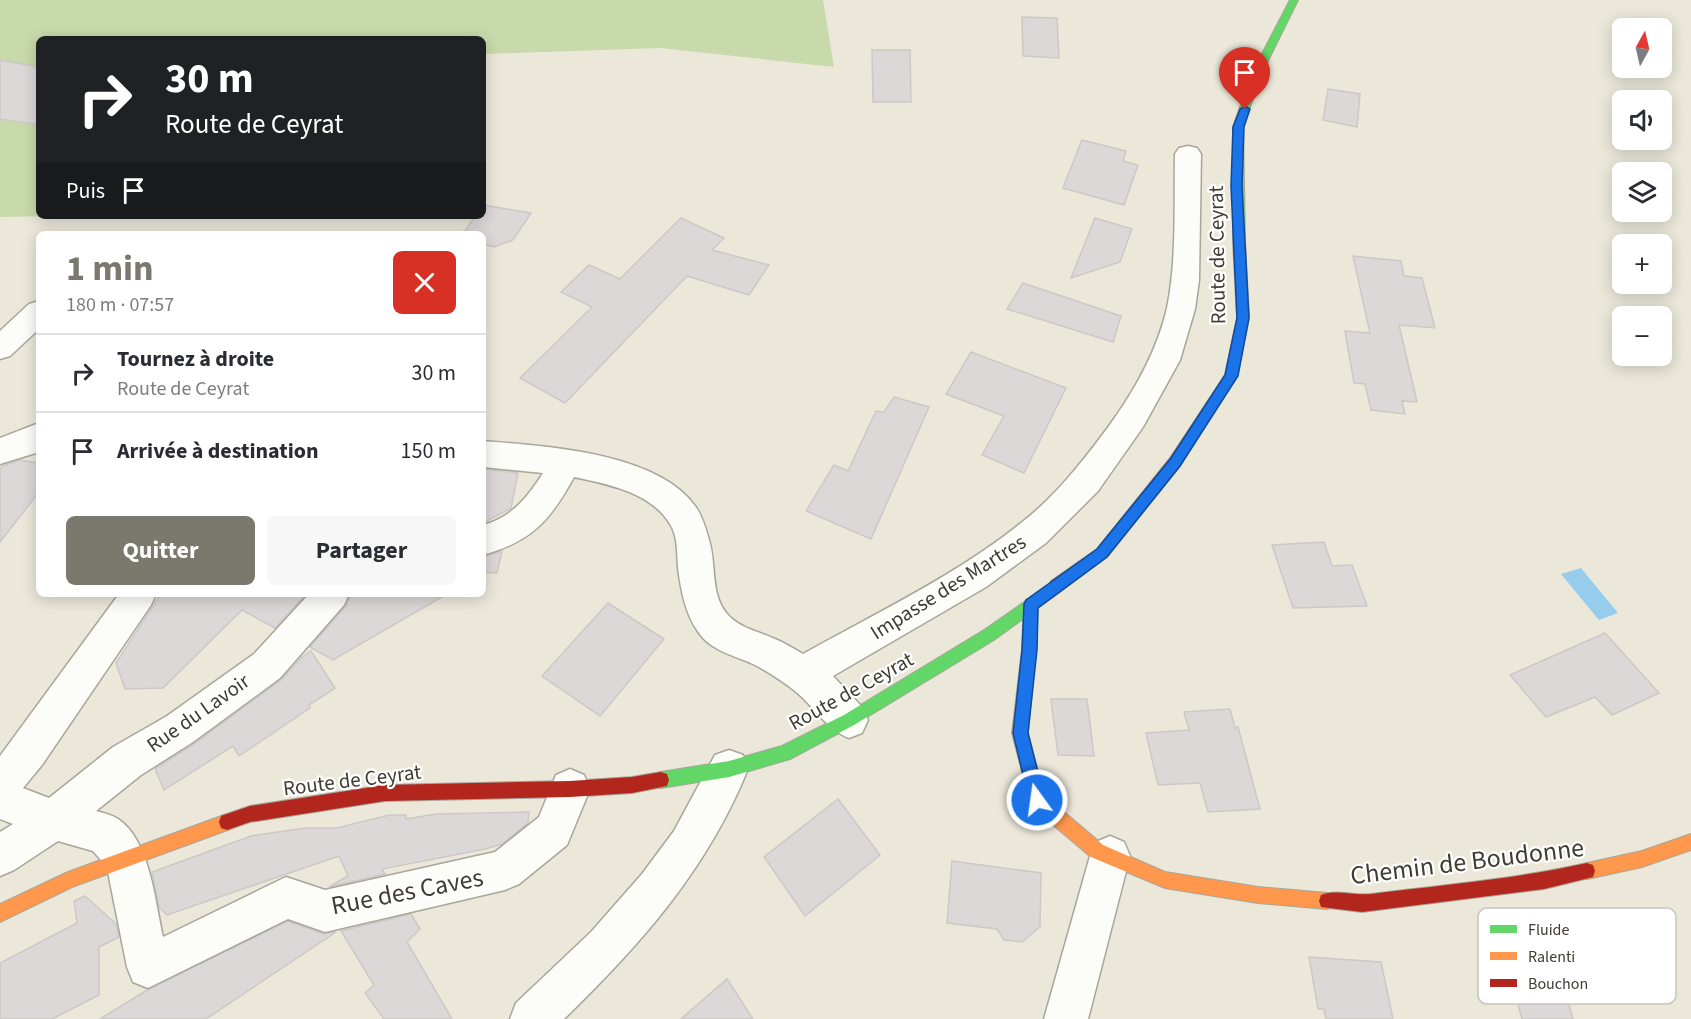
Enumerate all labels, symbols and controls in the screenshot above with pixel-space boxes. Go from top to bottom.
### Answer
north arrow [1612,18,1672,78]
map controls [1612,18,1672,366]
pin [1219,47,1270,109]
text: 30 m [165,49,254,109]
icon: arrive [1228,56,1261,89]
icon: right [66,60,144,138]
button: sound [1612,90,1672,150]
text: Route de Ceyrat [165,105,343,144]
button: layers [1612,162,1672,222]
icon: arrive [117,174,150,207]
text: Puis [66,175,105,207]
street label: Route de Ceyrat [1201,185,1233,325]
button: + [1612,234,1672,294]
text: 1 min [66,243,154,294]
button: close [393,251,456,314]
text: 180 m · 07:57 [66,291,174,319]
button: − [1612,306,1672,366]
text: Tournez à droite [117,343,274,375]
icon: right [66,357,99,390]
text: 30 m [411,357,456,389]
text: Route de Ceyrat [117,375,249,403]
icon: arrive [66,435,99,468]
text: Arrivée à destination [117,435,319,467]
text: 150 m [401,435,456,467]
button: Quitter [66,516,255,585]
button: Partager [267,516,456,585]
street label: Impasse des Martres [864,527,1032,647]
street label: Route de Ceyrat [783,644,919,738]
street label: Rue du Lavoir [140,666,256,760]
street label: Route de Ceyrat [281,757,423,803]
position arrow [1005,768,1069,832]
street label: Chemin de Boudonne [1348,829,1586,894]
street label: Rue des Caves [328,859,486,924]
legend [1478,908,1676,1004]
text: Fluide [1528,919,1570,941]
text: Ralenti [1528,946,1575,968]
text: Bouchon [1528,973,1588,995]

